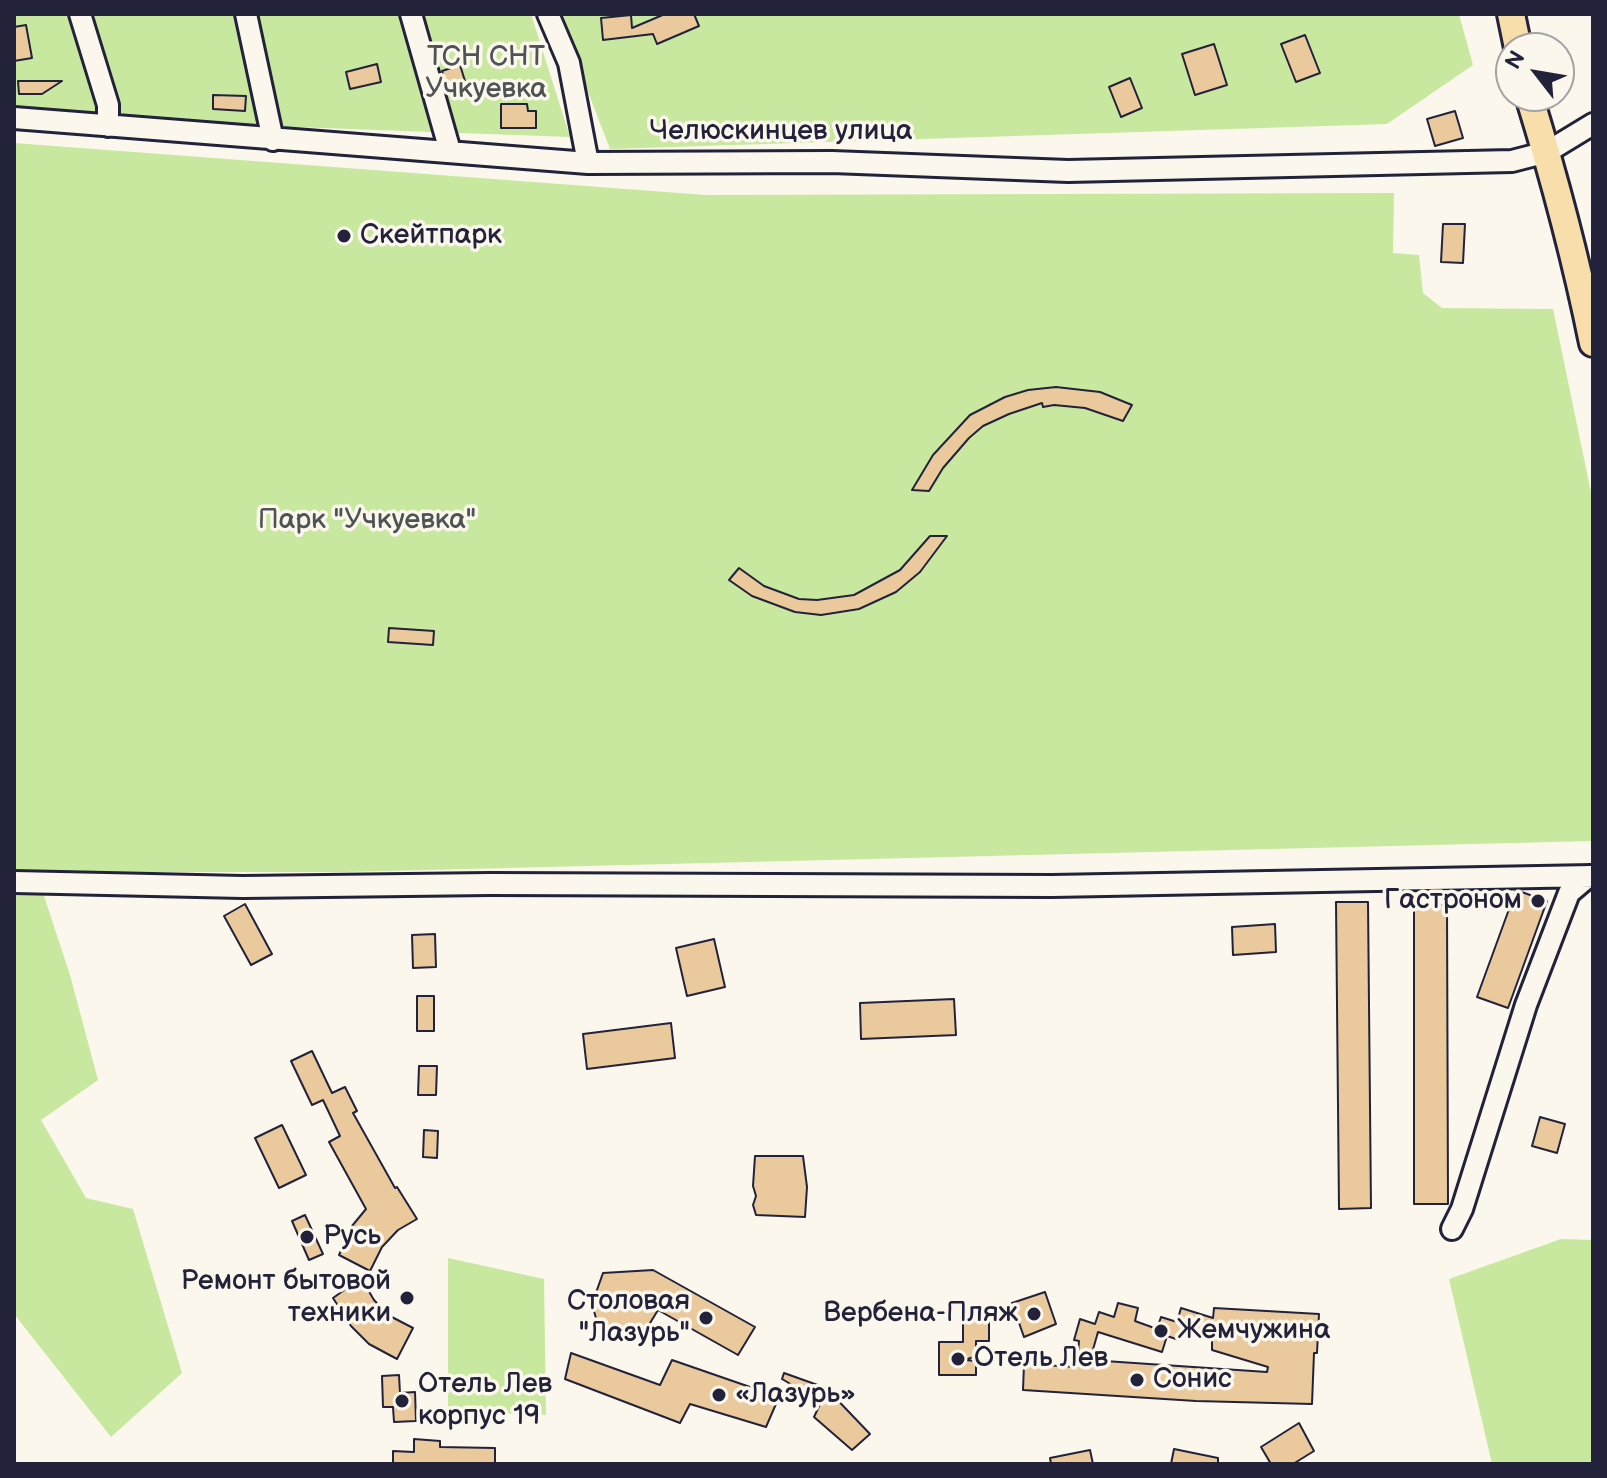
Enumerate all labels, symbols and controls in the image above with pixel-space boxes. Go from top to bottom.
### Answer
north arrow [1495,32,1575,112]
park label: ТСН СНТ Учкуевка [425,41,547,107]
text: N [1500,46,1532,74]
street label: Челюскинцев улица [650,115,912,149]
place label: Скейтпарк [360,219,502,253]
marker: Скейтпарк [335,227,353,245]
park label: Парк "Учкуевка" [258,504,476,538]
place label: Гастроном [1384,884,1522,918]
marker: Гастроном [1529,892,1547,910]
place label: Русь [323,1220,381,1254]
marker: Русь [298,1228,316,1246]
place label: Ремонт бытовой техники [180,1265,391,1331]
place label: Столовая "Лазурь" [567,1285,690,1351]
marker: Ремонт бытовой техники [398,1289,416,1307]
place label: Вербена-Пляж [823,1297,1018,1331]
marker: Вербена-Пляж [1025,1305,1043,1323]
marker: Столовая "Лазурь" [697,1309,715,1327]
place label: Жемчужина [1177,1314,1330,1348]
marker: Жемчужина [1152,1322,1170,1340]
place label: Отель Лев [974,1342,1108,1376]
marker: Отель Лев [949,1350,967,1368]
place label: Сонис [1153,1363,1232,1397]
place label: Отель Лев корпус 19 [418,1368,552,1434]
marker: Сонис [1128,1371,1146,1389]
place label: «Лазурь» [735,1378,856,1412]
marker: «Лазурь» [710,1386,728,1404]
marker: Отель Лев корпус 19 [393,1392,411,1410]

